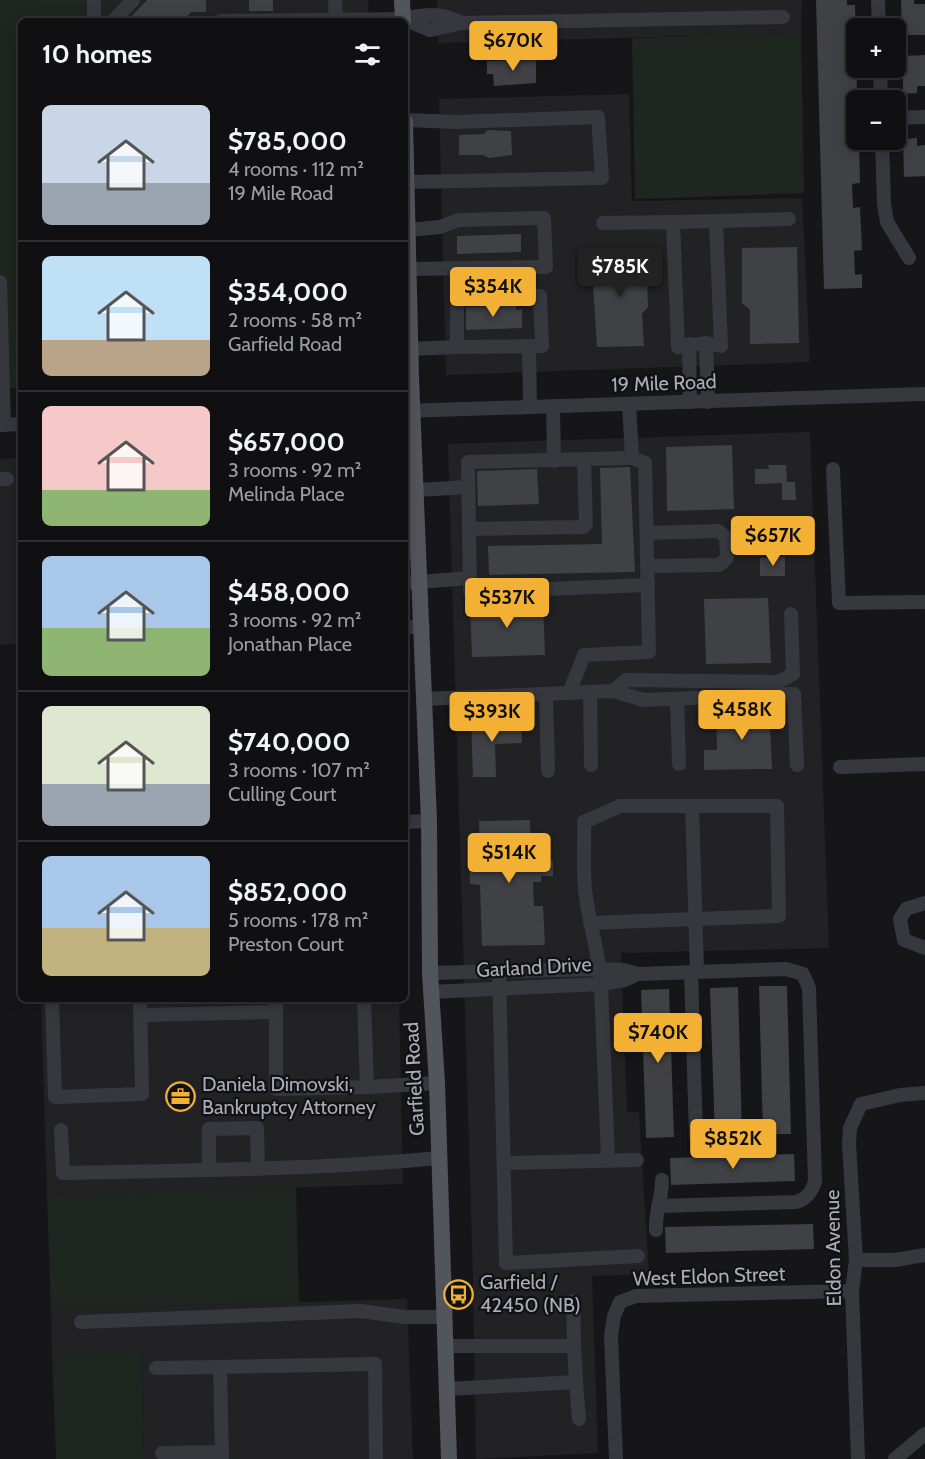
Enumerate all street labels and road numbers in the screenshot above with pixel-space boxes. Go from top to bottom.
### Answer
street label: 19 Mile Road [611,369,717,397]
street label: Garland Drive [476,952,592,982]
street label: Garfield Road [399,1021,429,1137]
street label: Eldon Avenue [820,1189,846,1307]
street label: West Eldon Street [632,1261,786,1291]

